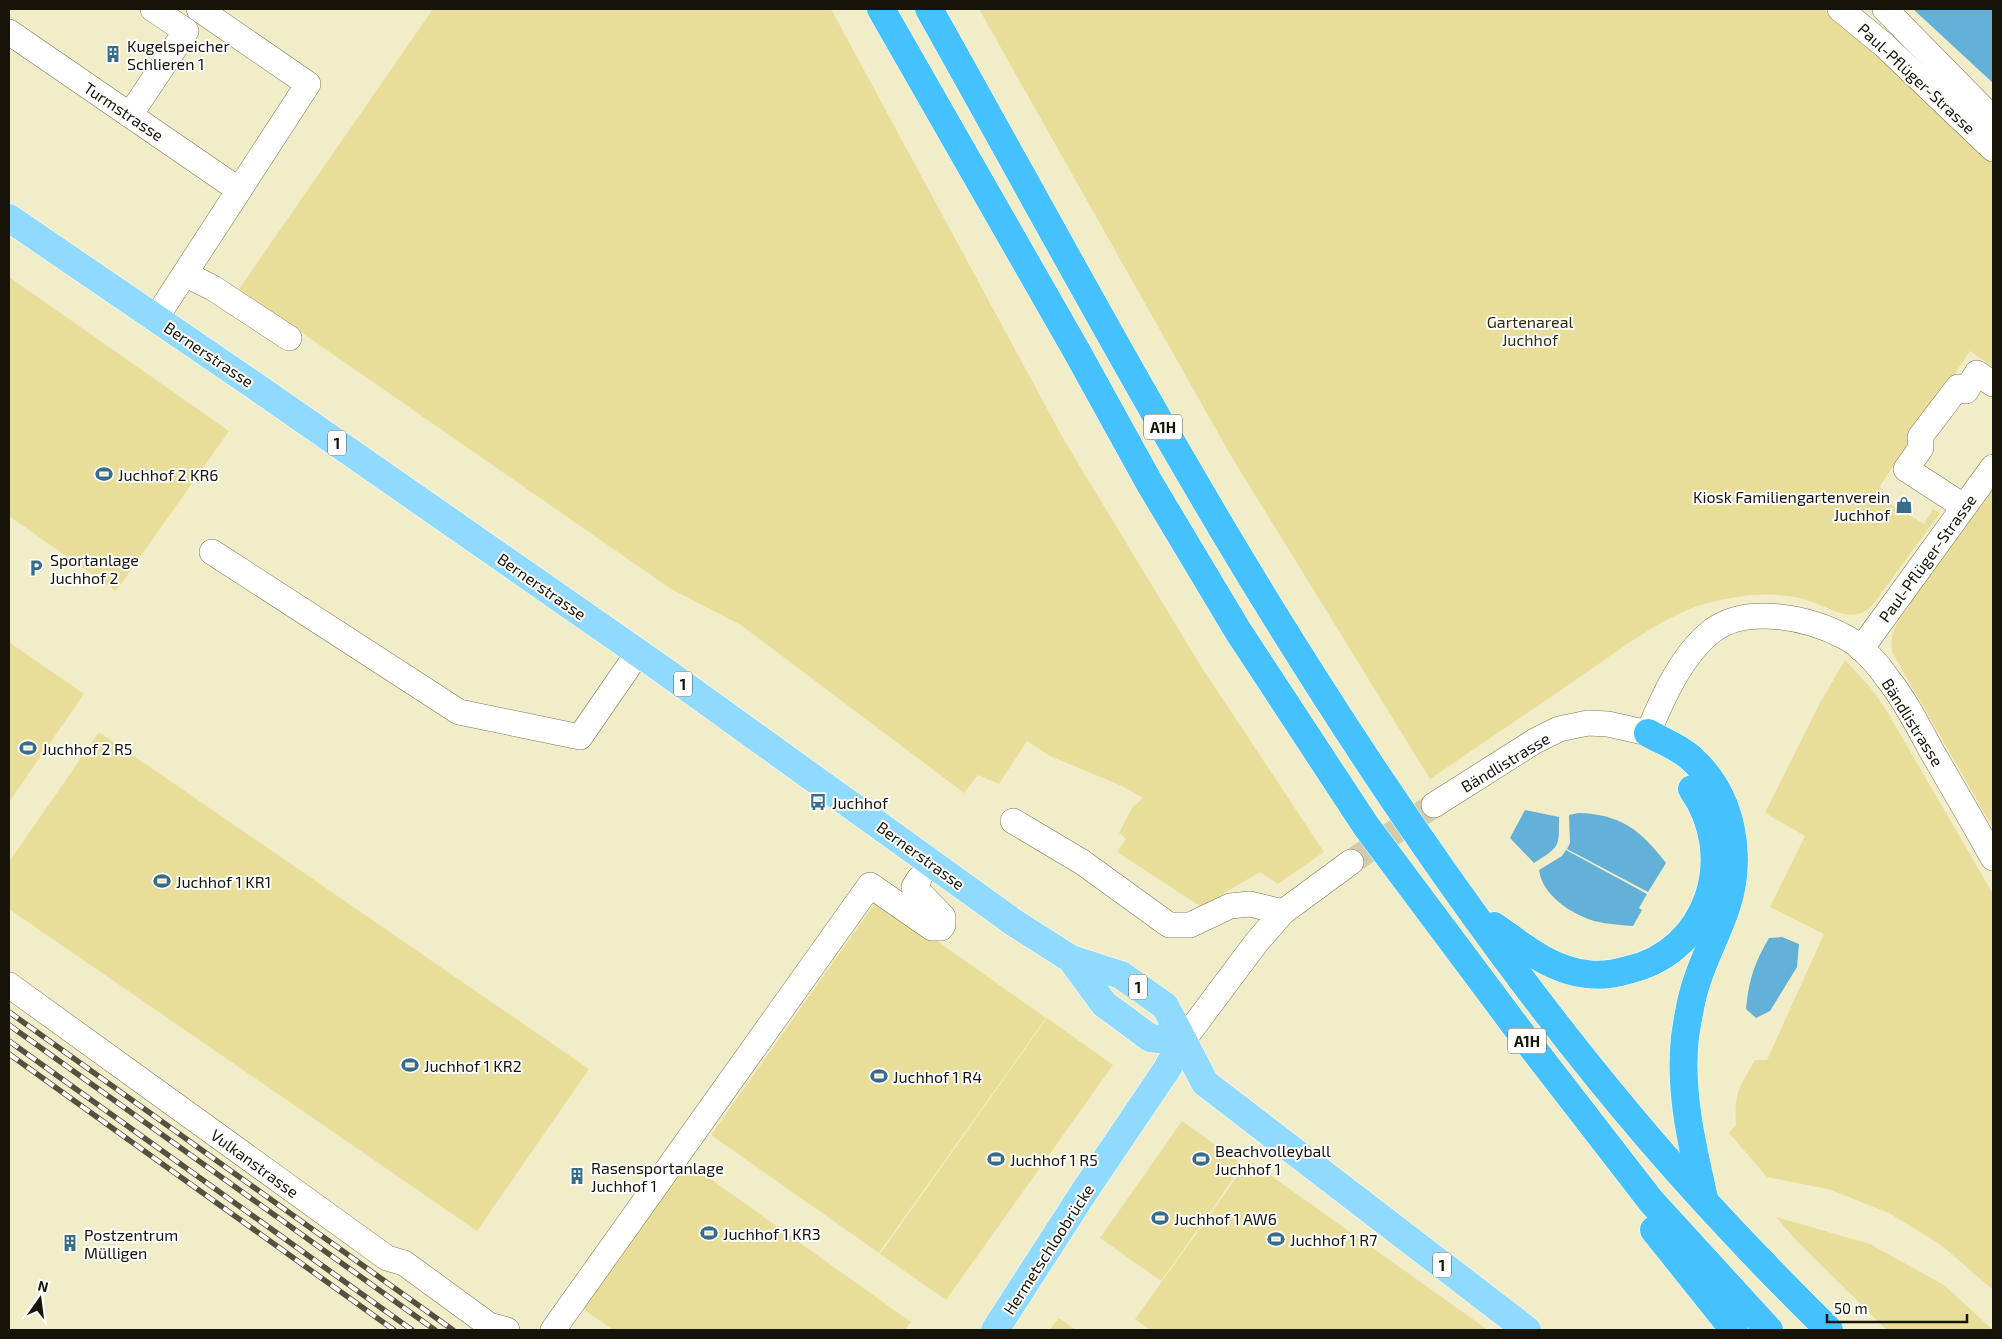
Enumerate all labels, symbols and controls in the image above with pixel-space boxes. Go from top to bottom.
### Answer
street label: Paul-Pflüger-Strasse [1854,19,1980,137]
place label: Kugelspeicher Schlieren 1 [127,36,230,73]
building icon: Kugelspeicher Schlieren 1 [103,44,123,64]
street label: Turmstrasse [81,77,167,145]
park label: Gartenareal Juchhof [1487,312,1573,349]
street label: Bernerstrasse [161,317,257,391]
road number: A1H [1144,414,1182,440]
road number: 1 [328,430,346,456]
sports icon: Juchhof 2 KR6 [94,464,114,484]
place label: Juchhof 2 KR6 [118,465,218,484]
place label: Kiosk Familiengartenverein Juchhof [1693,487,1891,524]
street label: Paul-Pflüger-Strasse [1874,490,1980,626]
shop icon: Kiosk Familiengartenverein Juchhof [1894,495,1914,515]
street label: Bernerstrasse [494,549,590,623]
place label: Sportanlage Juchhof 2 [50,550,139,587]
parking icon: Sportanlage Juchhof 2 [26,558,46,578]
road number: 1 [674,672,692,696]
street label: Bändlistrasse [1878,674,1948,770]
street label: Bändlistrasse [1457,728,1553,796]
sports icon: Juchhof 2 R5 [18,738,38,758]
place label: Juchhof 2 R5 [42,739,132,758]
bus stop icon: Juchhof [808,792,828,812]
place label: Juchhof [832,793,889,812]
street label: Bernerstrasse [874,817,968,893]
sports icon: Juchhof 1 KR1 [152,871,172,891]
place label: Juchhof 1 KR1 [176,872,271,891]
road number: 1 [1129,974,1147,1000]
road number: A1H [1508,1028,1546,1054]
sports icon: Juchhof 1 KR2 [400,1055,420,1075]
place label: Juchhof 1 KR2 [424,1056,522,1075]
sports icon: Juchhof 1 R4 [869,1066,889,1086]
place label: Juchhof 1 R4 [893,1067,982,1086]
street label: Vulkanstrasse [207,1125,303,1201]
place label: Beachvolleyball Juchhof 1 [1215,1141,1331,1178]
sports icon: Juchhof 1 R5 [986,1149,1006,1169]
sports icon: Beachvolleyball Juchhof 1 [1191,1149,1211,1169]
place label: Juchhof 1 R5 [1010,1150,1098,1169]
place label: Rasensportanlage Juchhof 1 [591,1158,724,1195]
building icon: Rasensportanlage Juchhof 1 [567,1166,587,1186]
street label: Hermetschloobrücke [999,1180,1097,1318]
sports icon: Juchhof 1 AW6 [1150,1208,1170,1228]
place label: Juchhof 1 AW6 [1174,1209,1277,1228]
sports icon: Juchhof 1 KR3 [699,1223,719,1243]
place label: Juchhof 1 KR3 [723,1224,821,1243]
place label: Postzentrum Mülligen [84,1225,178,1262]
sports icon: Juchhof 1 R7 [1266,1229,1286,1249]
place label: Juchhof 1 R7 [1290,1230,1377,1249]
building icon: Postzentrum Mülligen [60,1233,80,1253]
road number: 1 [1433,1252,1451,1278]
north arrow [15,1274,65,1324]
text: N [36,1276,50,1295]
scale bar [1827,1292,1967,1324]
text: 50 m [1834,1299,1868,1317]

